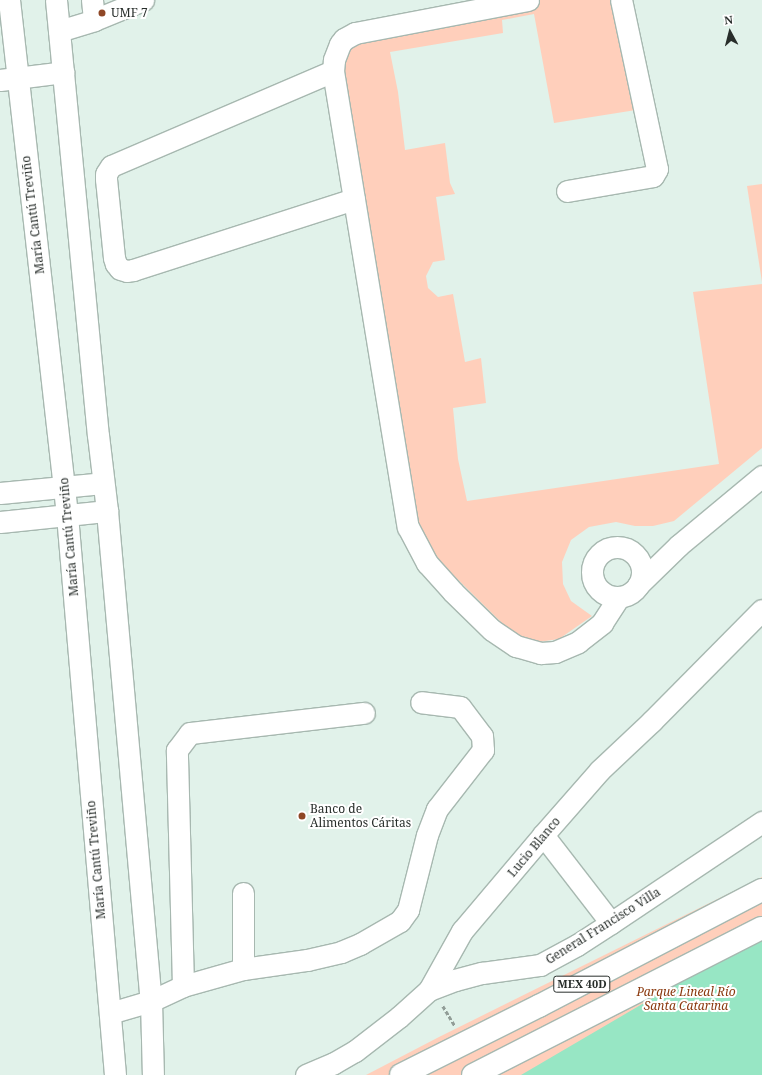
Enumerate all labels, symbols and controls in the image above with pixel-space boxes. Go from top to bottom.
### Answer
place label: UMF 7 [111,6,148,20]
marker: UMF 7 [96,7,108,19]
north arrow [710,12,750,52]
text: N [723,12,734,28]
street label: María Cantú Treviño [19,155,47,275]
street label: María Cantú Treviño [57,477,81,597]
street label: María Cantú Treviño [84,800,108,920]
place label: Banco de Alimentos Cáritas [310,802,411,830]
marker: Banco de Alimentos Cáritas [297,811,307,821]
street label: Lucio Blanco [505,814,563,880]
street label: General Francisco Villa [543,885,663,967]
road number: MEX 40D [553,975,611,993]
park label: Parque Lineal Río Santa Catarina [636,985,736,1013]

